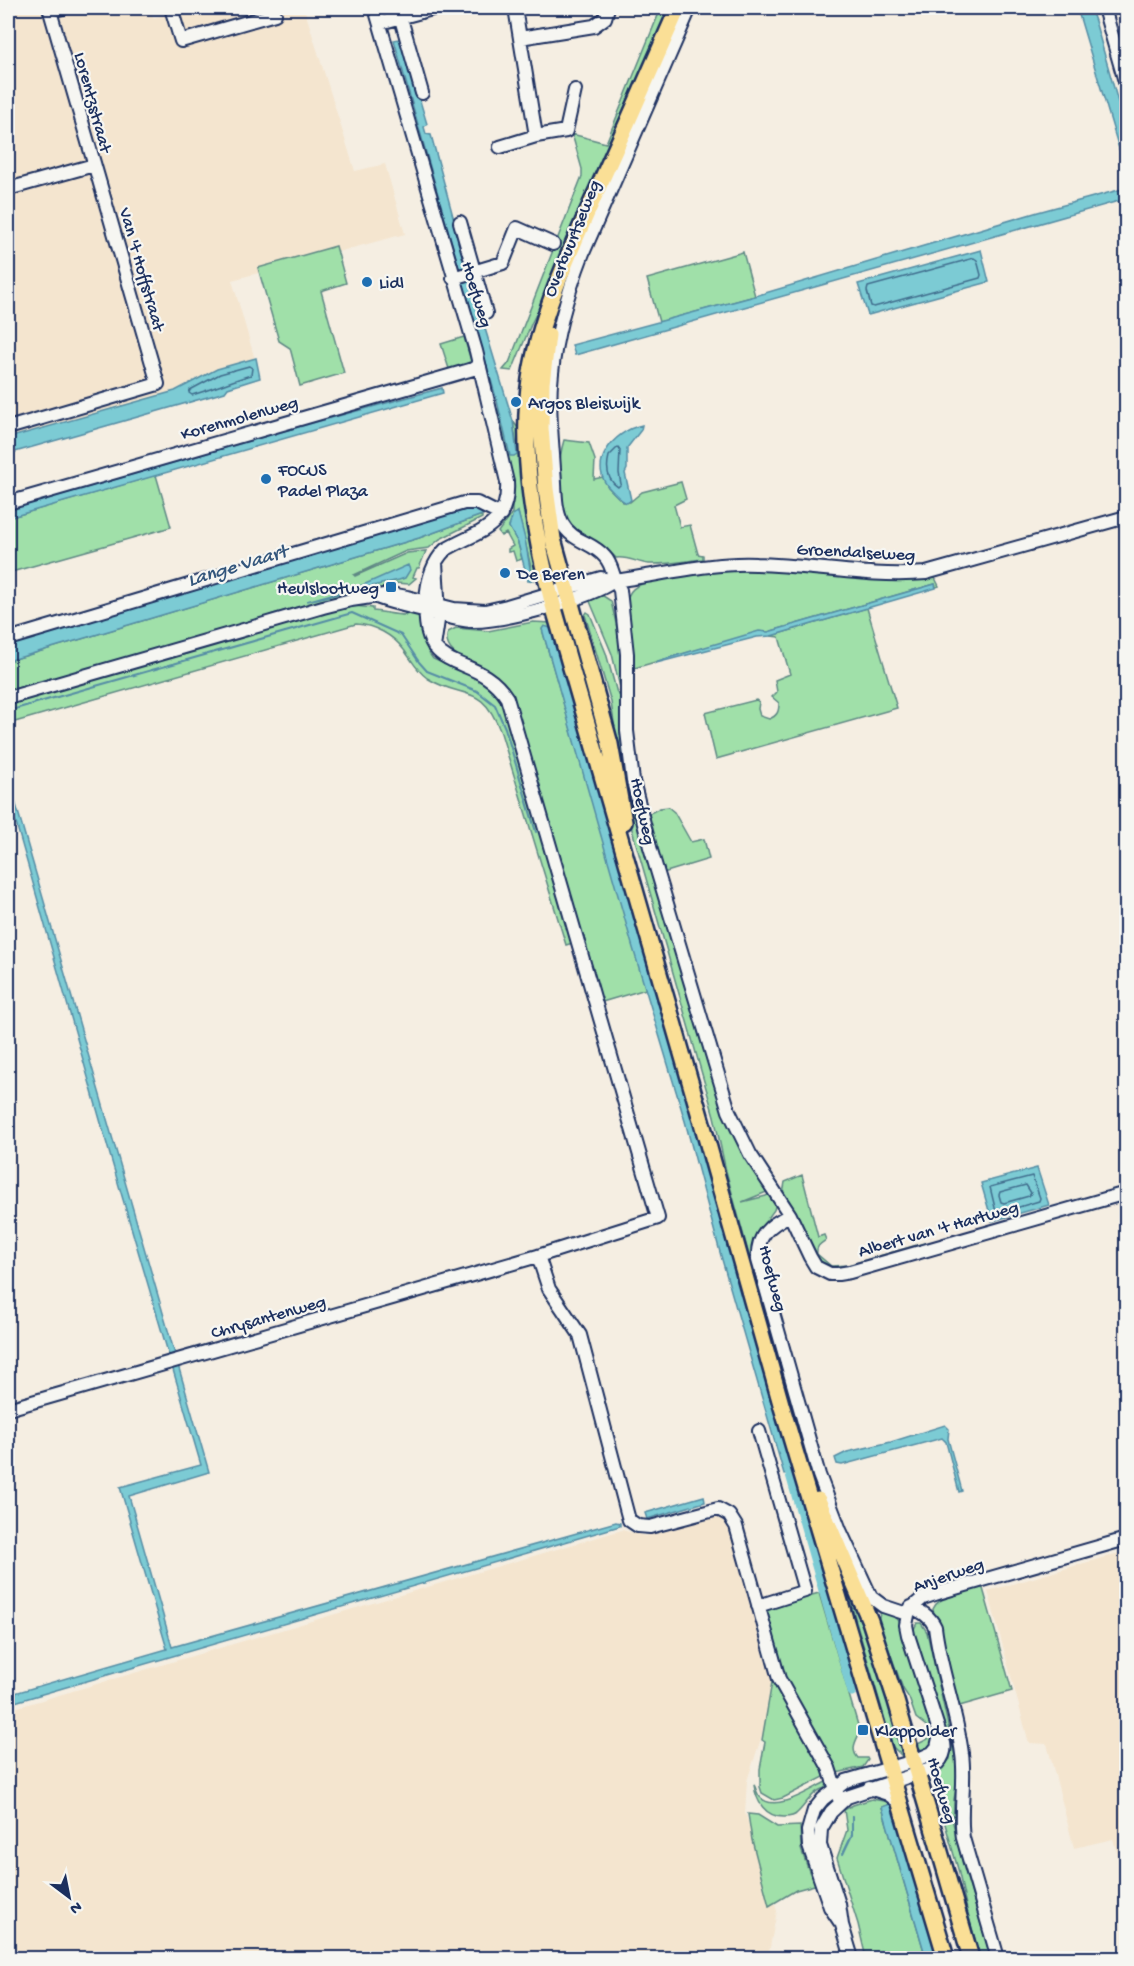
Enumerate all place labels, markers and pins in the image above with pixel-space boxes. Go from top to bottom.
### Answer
place label: Lidl [379,274,404,295]
marker: Lidl [360,275,374,289]
place label: Argos Bleiswijk [528,394,642,415]
marker: Argos Bleiswijk [509,395,523,409]
place label: FOCUS Padel Plaza [277,461,369,503]
marker: FOCUS Padel Plaza [259,472,273,486]
place label: De Beren [516,565,585,586]
marker: De Beren [498,566,512,580]
place label: Heulslootweg [277,579,379,600]
marker: Heulslootweg [384,580,398,594]
place label: Klappolder [875,1722,958,1743]
marker: Klappolder [856,1723,870,1737]

